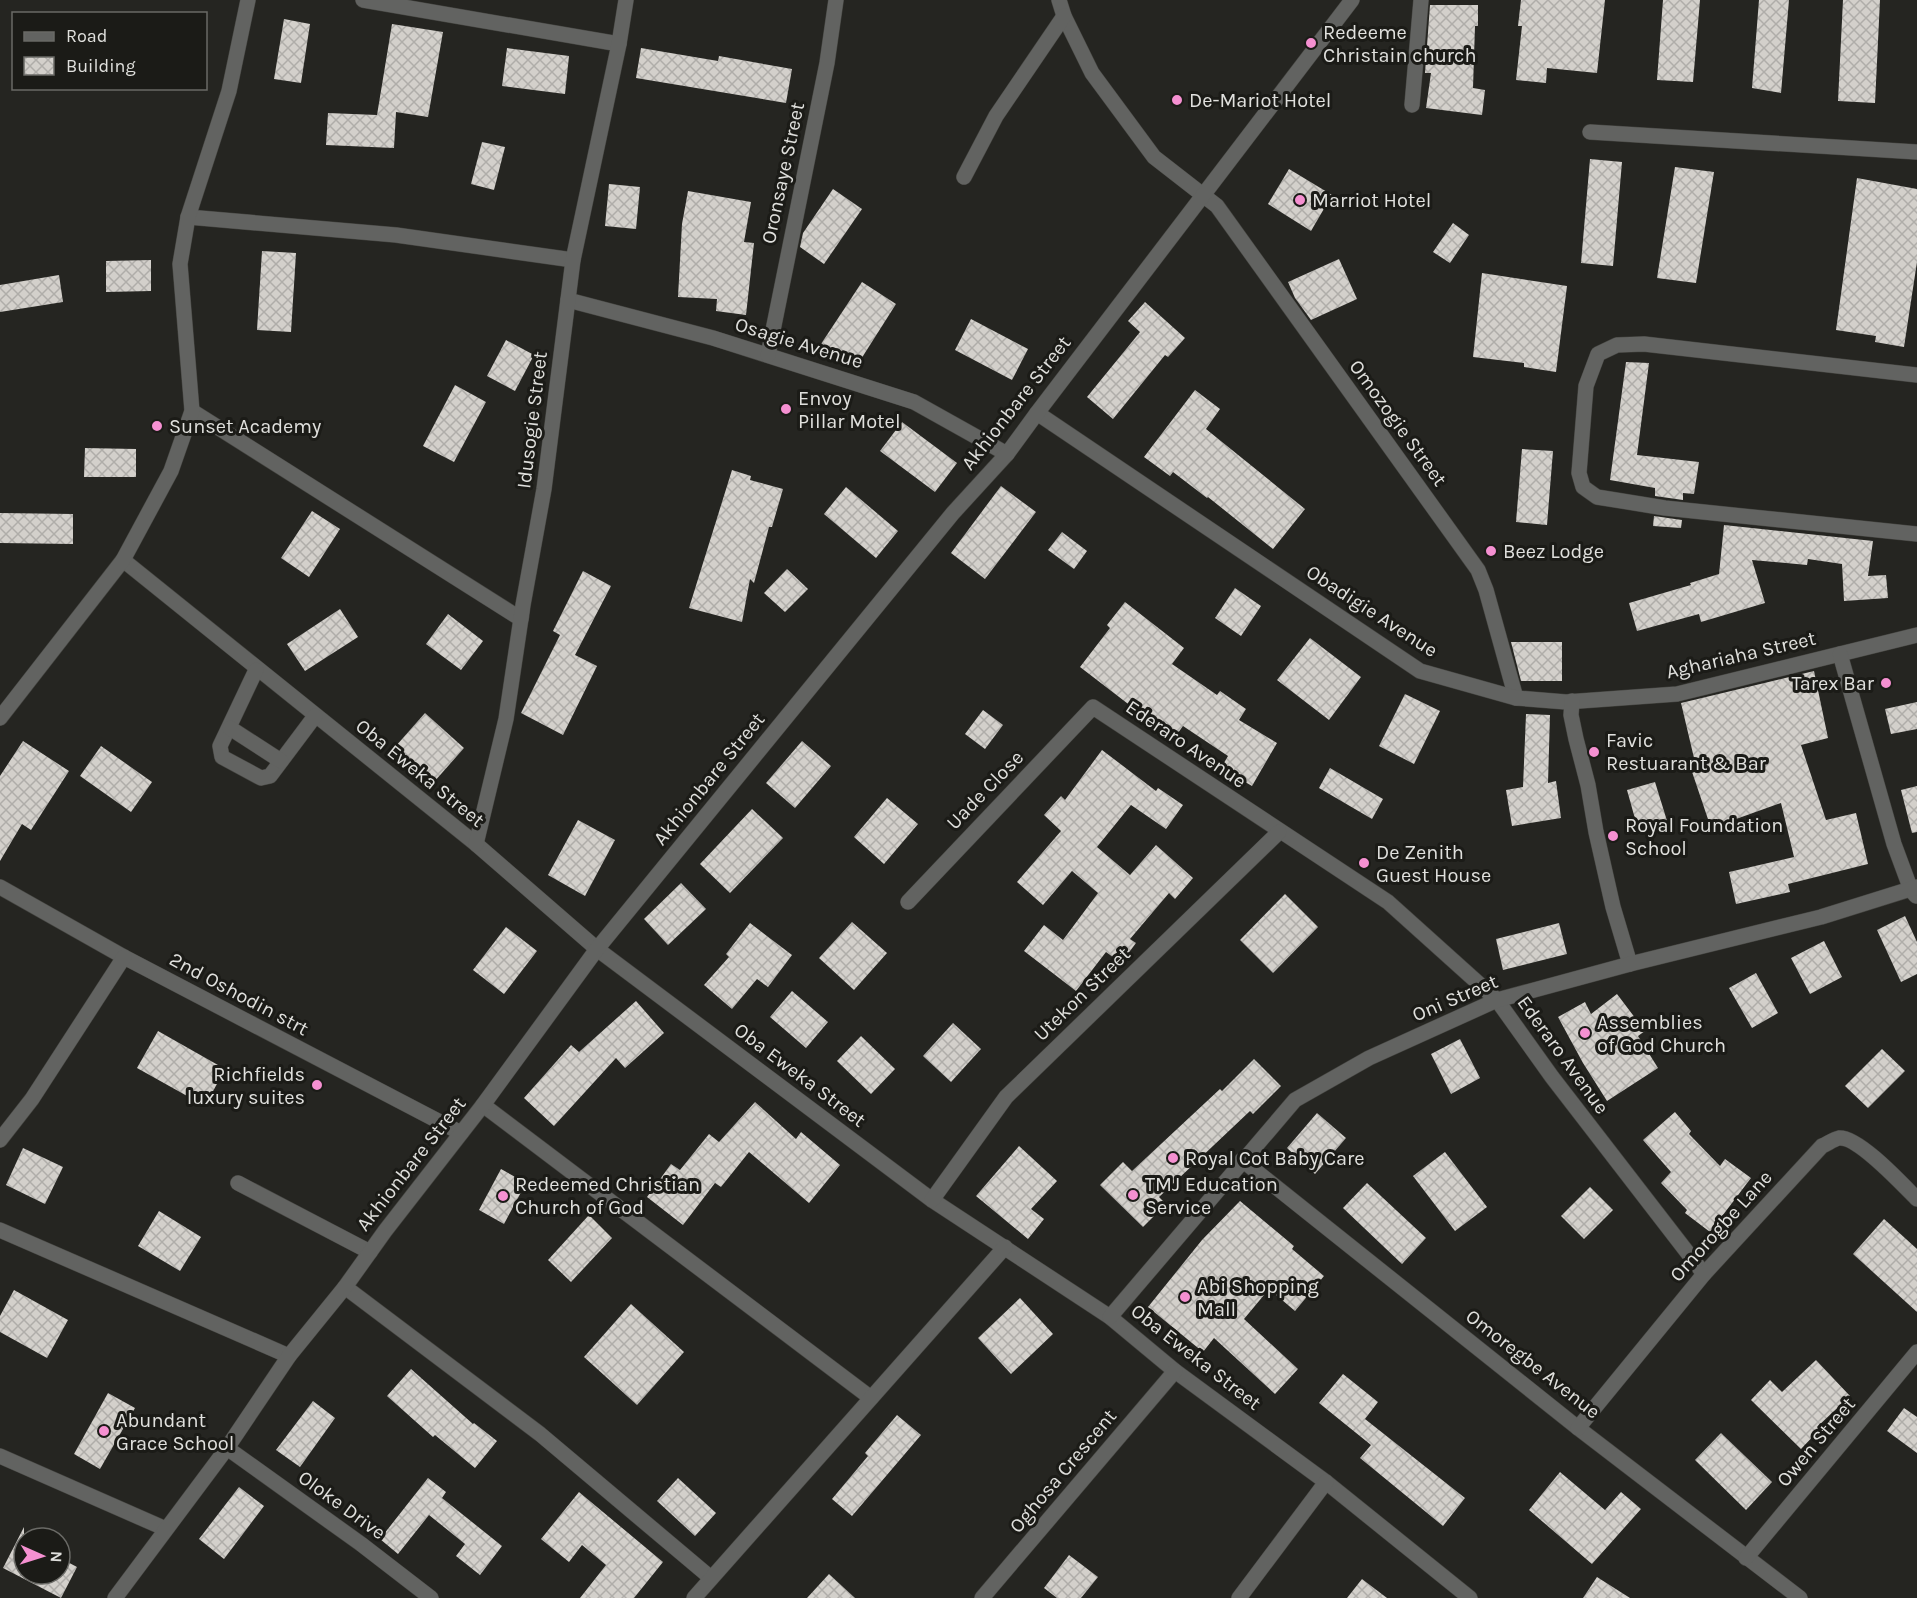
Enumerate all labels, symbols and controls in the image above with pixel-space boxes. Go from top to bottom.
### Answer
legend [12,12,207,90]
place label: Redeeme Christain church [1323,21,1476,67]
text: Road [66,25,107,47]
marker: Redeeme Christain church [1304,36,1318,50]
text: Building [66,55,136,77]
place label: De-Mariot Hotel [1189,89,1331,112]
marker: De-Mariot Hotel [1170,93,1184,107]
street label: Oronsaye Street [757,100,809,246]
place label: Marriot Hotel [1312,189,1431,212]
marker: Marriot Hotel [1293,193,1307,207]
street label: Osagie Avenue [732,313,866,373]
street label: Akhionbare Street [957,331,1076,475]
street label: Idusogie Street [512,350,552,490]
street label: Omozogie Street [1345,356,1452,491]
place label: Envoy Pillar Motel [798,387,900,433]
marker: Envoy Pillar Motel [779,402,793,416]
place label: Sunset Academy [169,415,321,438]
marker: Sunset Academy [150,419,164,433]
place label: Beez Lodge [1503,540,1604,563]
marker: Beez Lodge [1484,544,1498,558]
street label: Obadigie Avenue [1302,560,1442,662]
street label: Aghariaha Street [1664,627,1818,683]
place label: Tarex Bar [1792,672,1875,695]
marker: Tarex Bar [1879,676,1893,690]
street label: Ederaro Avenue [1121,695,1251,793]
street label: Akhionbare Street [649,708,770,850]
street label: Oba Eweka Street [351,714,489,832]
place label: Favic Restuarant & Bar [1606,729,1767,775]
marker: Favic Restuarant & Bar [1587,745,1601,759]
street label: Uade Close [942,746,1028,834]
place label: Royal Foundation School [1625,814,1783,860]
marker: Royal Foundation School [1606,829,1620,843]
place label: De Zenith Guest House [1376,841,1491,887]
marker: De Zenith Guest House [1357,856,1371,870]
street label: Utekon Street [1029,942,1135,1046]
street label: 2nd Oshodin strt [166,948,313,1041]
street label: Oni Street [1409,970,1502,1026]
street label: Ederaro Avenue [1512,991,1614,1119]
place label: Assemblies of God Church [1597,1011,1726,1057]
street label: Oba Eweka Street [730,1018,871,1132]
marker: Assemblies of God Church [1578,1026,1592,1040]
place label: Richfields luxury suites [187,1063,305,1109]
marker: Richfields luxury suites [310,1078,324,1092]
street label: Akhionbare Street [352,1092,471,1236]
place label: Royal Cot Baby Care [1185,1147,1364,1170]
marker: Royal Cot Baby Care [1166,1151,1180,1165]
street label: Omorogbe Lane [1665,1166,1777,1286]
place label: Redeemed Christian Church of God [515,1173,700,1219]
place label: TMJ Education Service [1145,1173,1278,1219]
marker: TMJ Education Service [1126,1188,1140,1202]
marker: Redeemed Christian Church of God [496,1189,510,1203]
place label: Abi Shopping Mall [1197,1275,1319,1321]
marker: Abi Shopping Mall [1178,1290,1192,1304]
street label: Oba Eweka Street [1126,1299,1266,1415]
street label: Omoregbe Avenue [1461,1304,1605,1424]
street label: Owen Street [1772,1392,1860,1491]
street label: Oghosa Crescent [1005,1404,1122,1537]
place label: Abundant Grace School [116,1409,234,1455]
marker: Abundant Grace School [97,1424,111,1438]
street label: Oloke Drive [294,1466,390,1544]
north arrow [12,1526,72,1586]
text: N [47,1551,66,1563]

